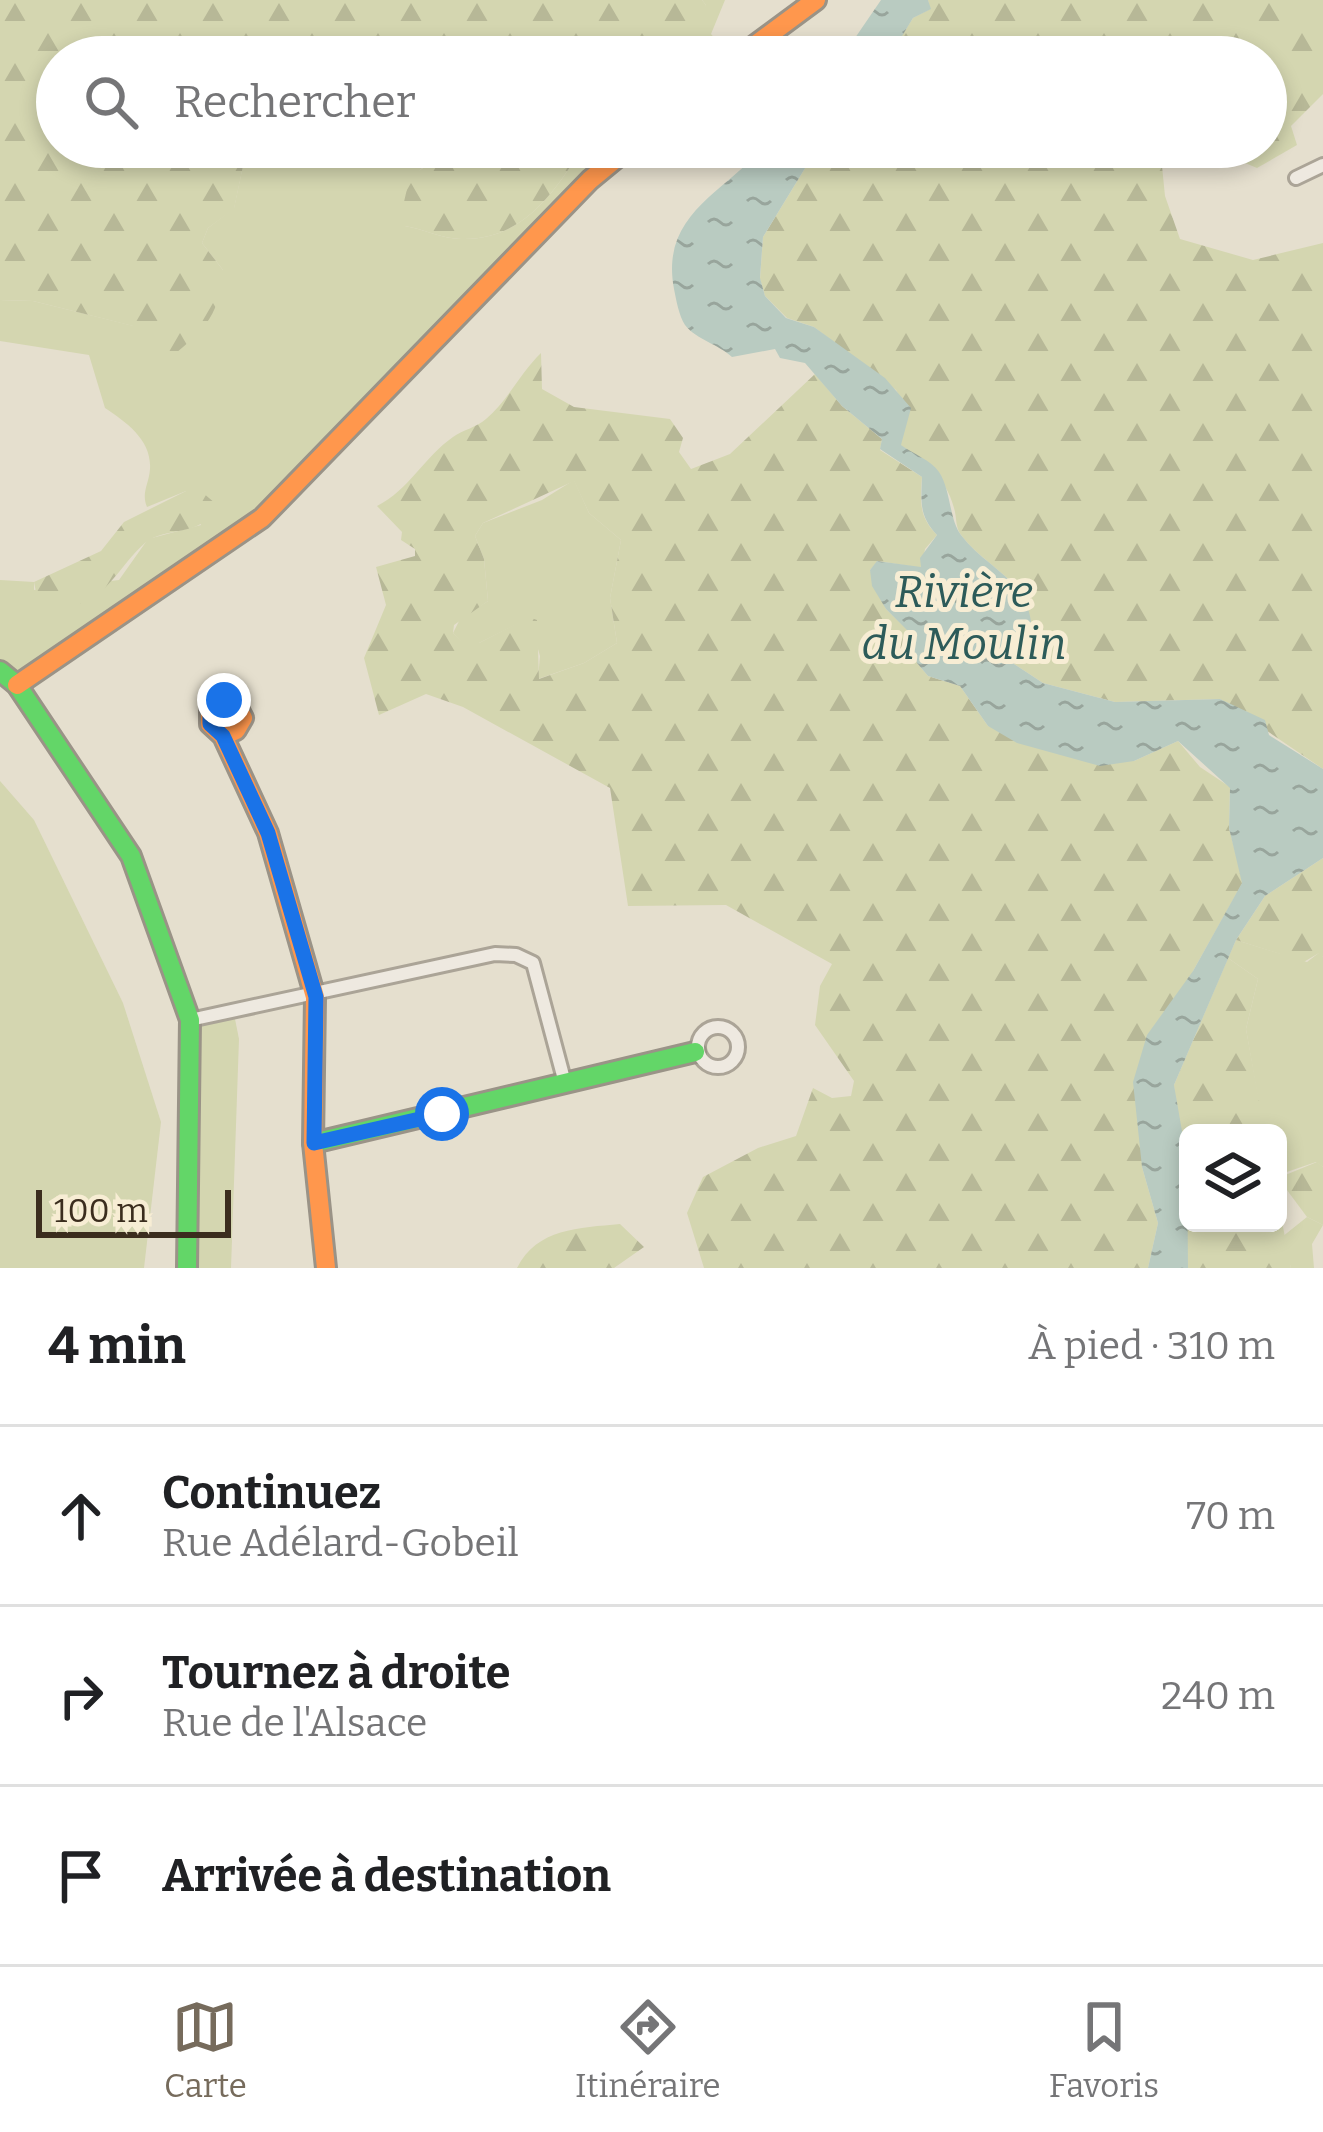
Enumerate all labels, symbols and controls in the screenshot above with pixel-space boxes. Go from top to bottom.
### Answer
search box [36,36,1287,168]
icon: search [78,69,144,135]
text: Rechercher [174,75,416,129]
water label: Rivière du Moulin [861,565,1067,671]
route end [197,673,251,727]
route start [415,1087,469,1141]
map controls [1179,1124,1287,1232]
button: layers [1179,1124,1287,1232]
scale bar [36,1184,231,1237]
text: 100 m [54,1191,148,1231]
text: 4 min [48,1315,186,1377]
text: À pied · 310 m [1028,1323,1275,1369]
text: Continuez [162,1466,381,1520]
icon: ahead [48,1483,114,1549]
text: 70 m [1186,1493,1275,1539]
text: Rue Adélard-Gobeil [162,1520,519,1566]
text: Tournez à droite [162,1646,510,1700]
icon: right [48,1663,114,1729]
text: 240 m [1161,1673,1275,1719]
text: Rue de l'Alsace [162,1700,427,1746]
icon: arrive [48,1843,114,1909]
text: Arrivée à destination [162,1849,611,1903]
tab: Carte [164,1994,247,2106]
tab: Itinéraire [575,1994,721,2106]
tab: Favoris [1049,1994,1159,2106]

